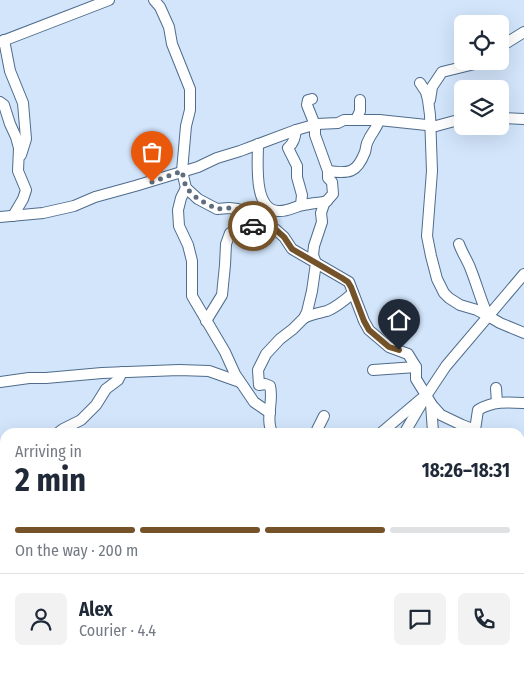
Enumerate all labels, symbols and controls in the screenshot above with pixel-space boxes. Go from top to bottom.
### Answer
map controls [454,15,509,135]
button: locate [454,15,509,70]
button: layers [454,80,509,135]
pin [131,131,173,182]
icon: bag [138,138,166,166]
courier [228,201,278,251]
icon: car [239,212,267,240]
pin [378,299,420,350]
icon: home [385,306,413,334]
text: Arriving in [15,442,82,461]
text: 18:26–18:31 [422,459,510,482]
text: 2 min [15,461,86,499]
text: On the way · 200 m [15,541,138,560]
button: person [15,593,67,645]
button: chat [394,593,446,645]
button: phone [458,593,510,645]
text: Alex [79,598,113,621]
text: Courier · 4.4 [79,621,156,640]

